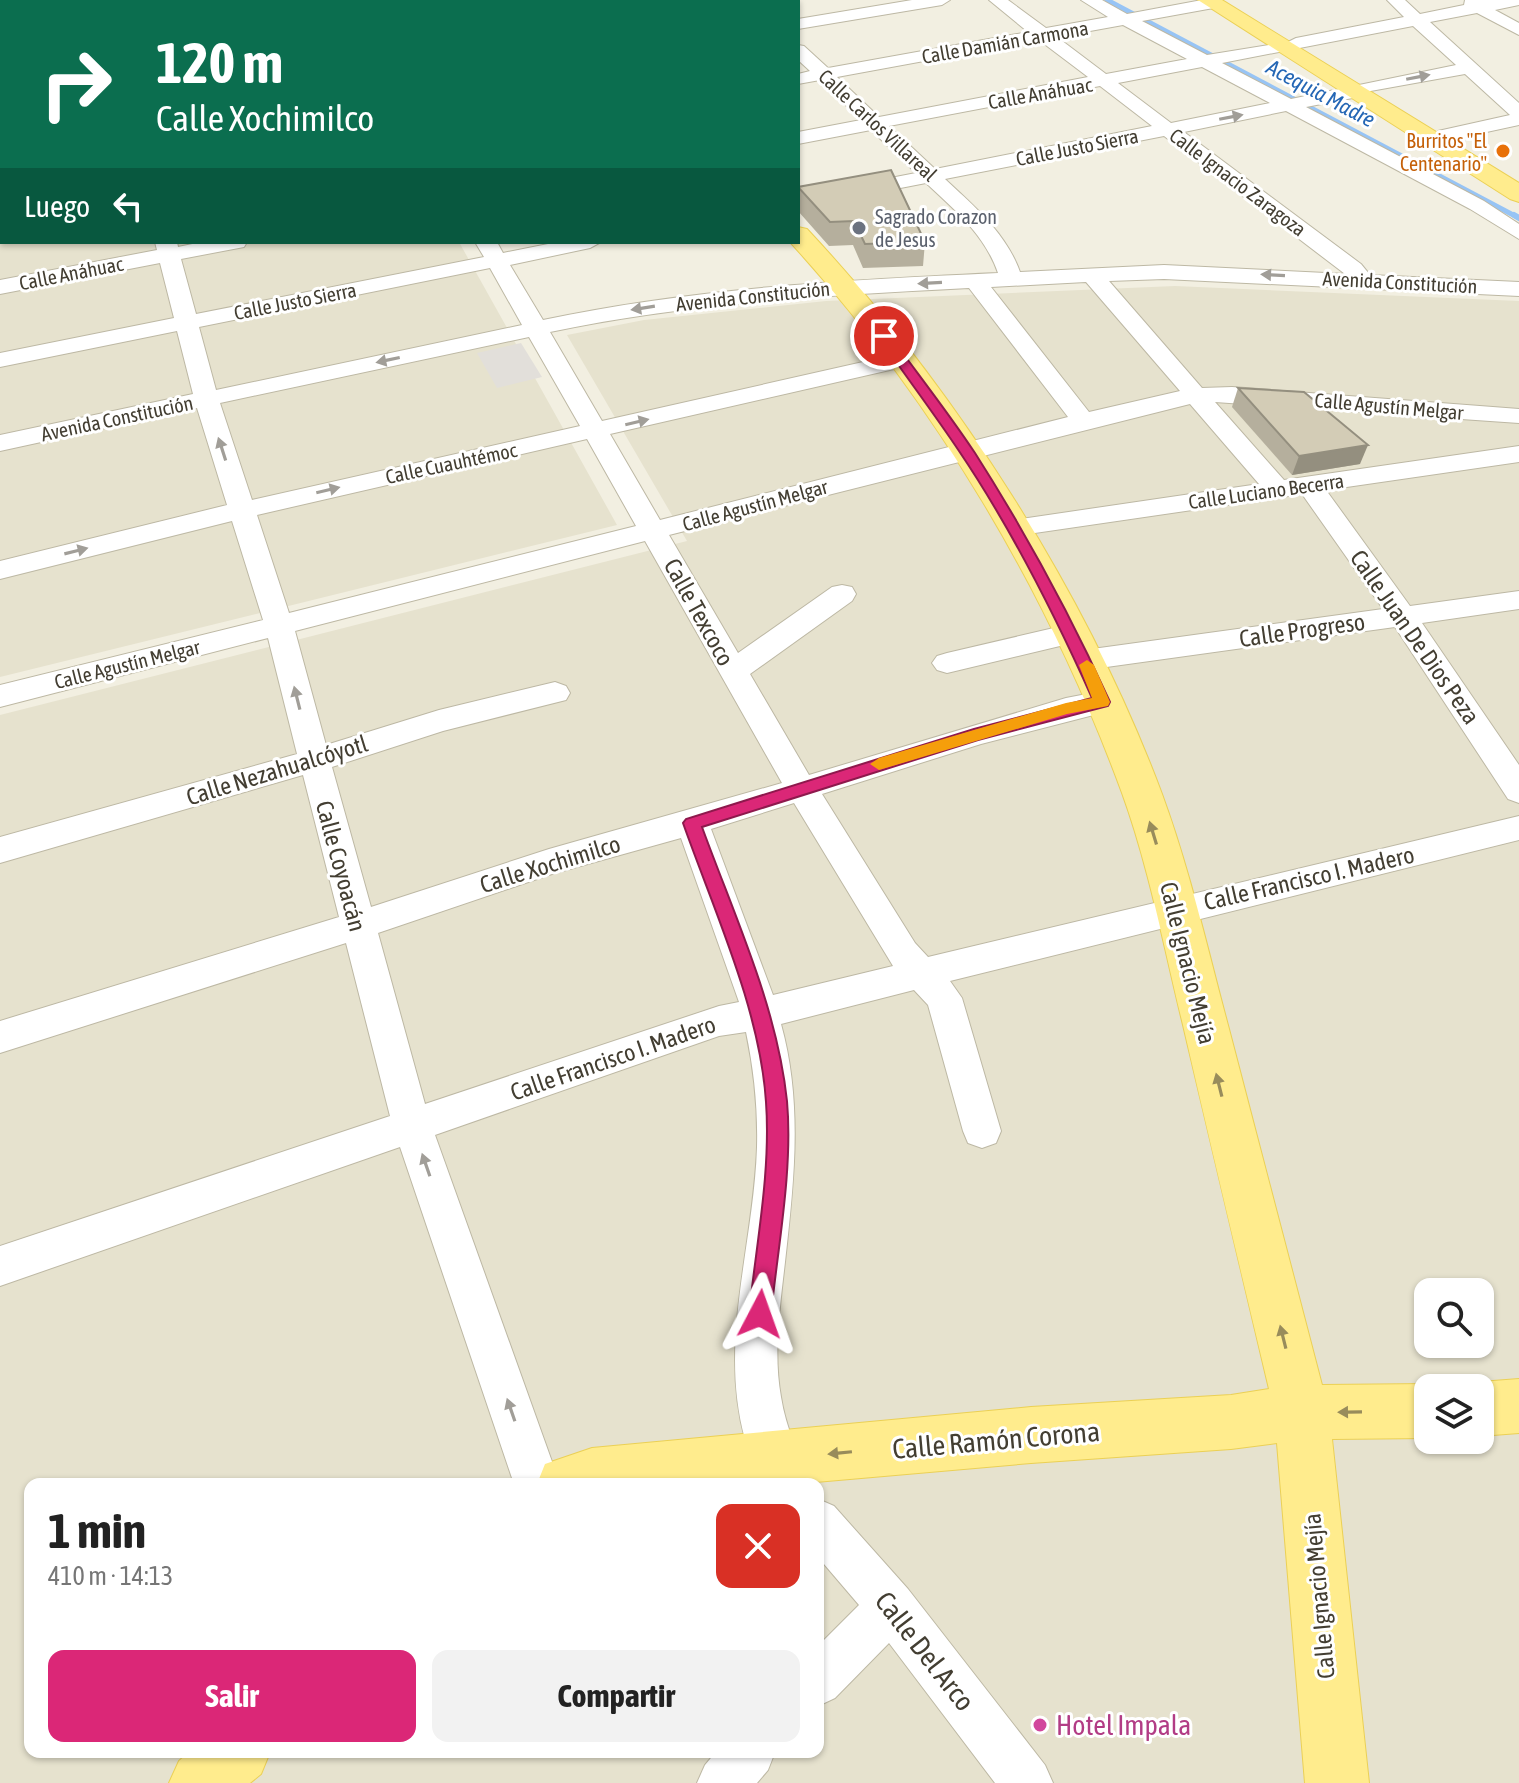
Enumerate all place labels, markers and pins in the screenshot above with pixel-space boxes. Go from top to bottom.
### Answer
place label: Burritos "El Centenario" [1400,129,1488,175]
marker: Burritos "El Centenario" [1494,142,1512,160]
place label: Sagrado Corazon de Jesus [875,205,997,251]
marker: Sagrado Corazon de Jesus [850,219,868,237]
pin [850,302,918,370]
place label: Hotel Impala [1056,1709,1191,1741]
marker: Hotel Impala [1031,1716,1049,1734]

